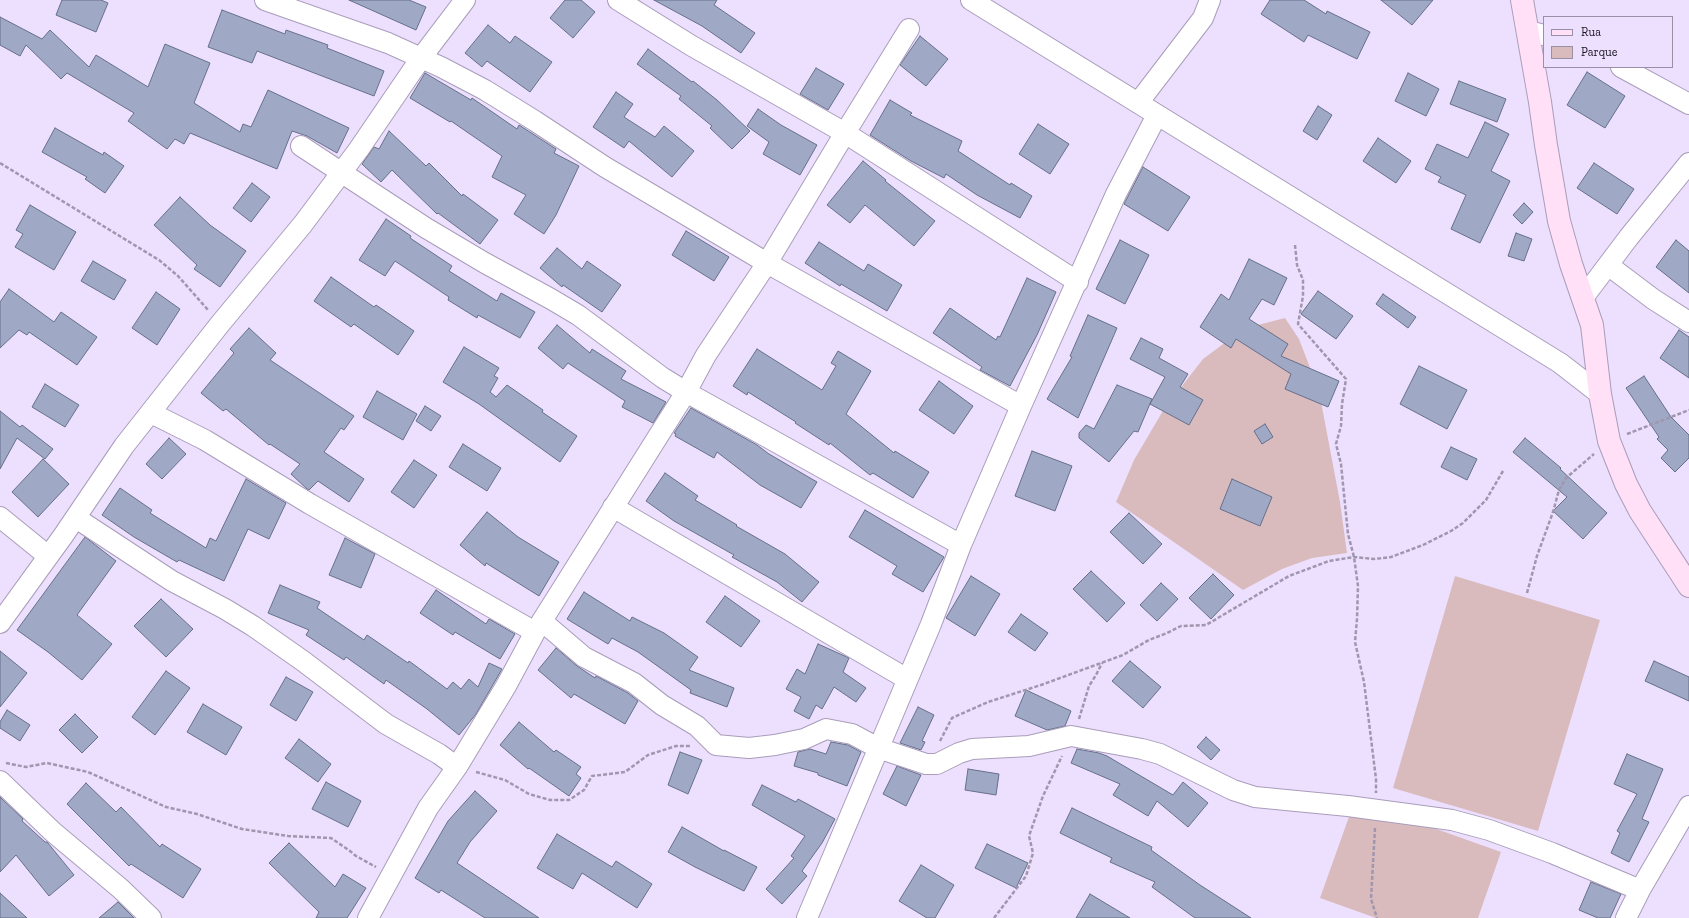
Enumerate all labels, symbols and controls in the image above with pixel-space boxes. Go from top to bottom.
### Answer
legend [1543,16,1673,68]
text: Rua [1581,25,1601,39]
text: Parque [1581,45,1617,59]

